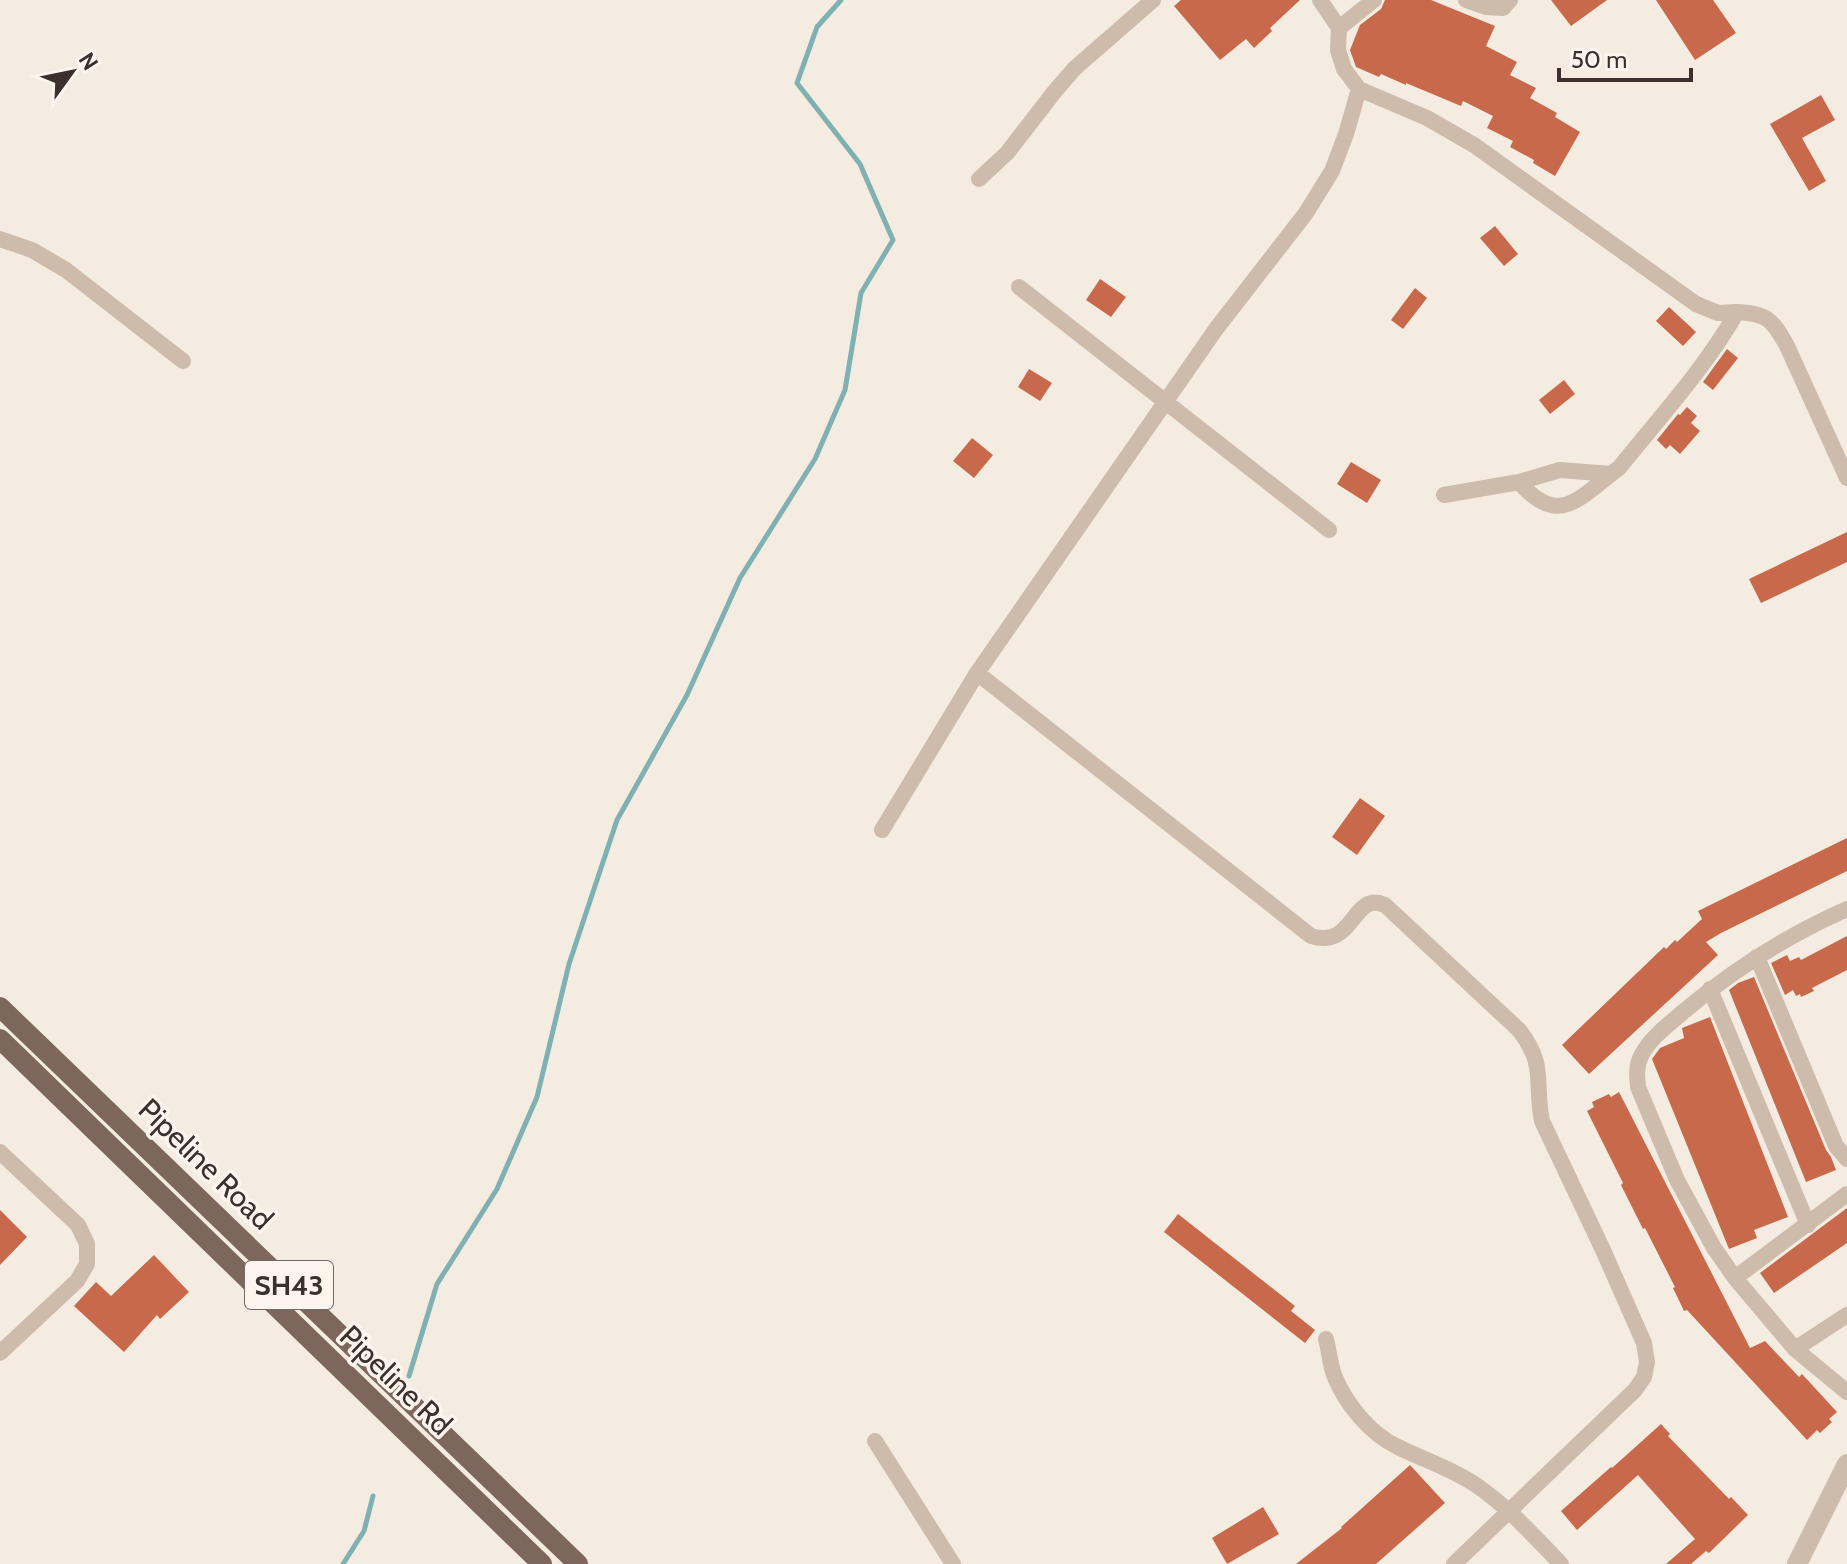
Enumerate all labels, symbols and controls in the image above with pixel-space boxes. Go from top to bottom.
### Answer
north arrow [32,32,112,112]
scale bar [1559,32,1691,82]
text: 50 m [1571,45,1627,74]
text: N [73,48,104,75]
street label: Pipeline Road [131,1091,281,1237]
road number: SH43 [245,1261,333,1309]
street label: Pipeline Rd [332,1317,460,1443]

